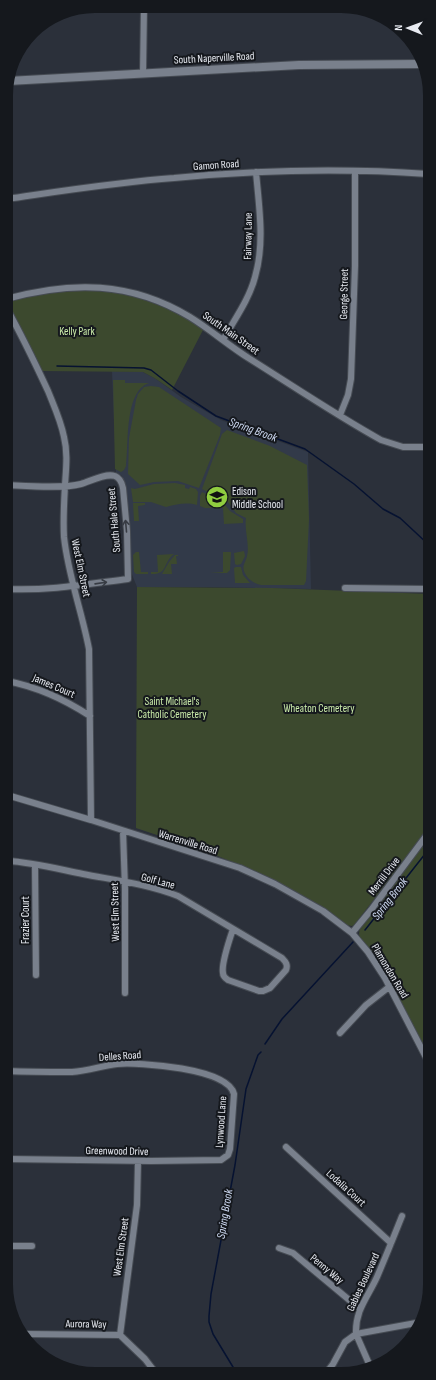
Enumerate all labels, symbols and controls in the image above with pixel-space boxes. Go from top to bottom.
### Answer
north arrow [388,8,428,48]
text: N [392,25,405,31]
street label: South Naperville Road [173,49,255,67]
street label: Gamon Road [193,157,240,173]
street label: Fairway Lane [241,212,255,260]
street label: George Street [337,268,351,320]
street label: South Main Street [200,309,262,358]
park label: Kelly Park [59,325,95,338]
water label: Spring Brook [227,414,279,446]
school or university icon: Edison Middle School [204,484,230,510]
place label: Edison Middle School [232,485,283,511]
street label: South Hale Street [105,486,123,553]
one-way arrow [123,520,130,533]
street label: West Elm Street [69,538,94,599]
one-way arrow [94,579,107,587]
street label: James Court [30,671,78,701]
park label: Saint Michael's Catholic Cemetery [138,695,207,721]
park label: Wheaton Cemetery [283,702,355,715]
street label: Warrenville Road [157,827,220,857]
street label: Merrill Drive [365,854,403,898]
street label: Golf Lane [140,870,176,892]
water label: Spring Brook [369,874,412,923]
street label: West Elm Street [108,882,122,942]
street label: Frazier Court [19,895,32,944]
street label: Plamondon Road [369,941,412,1001]
street label: Delles Road [98,1048,142,1064]
street label: Lynwood Lane [213,1096,229,1148]
street label: Greenwood Drive [85,1144,149,1158]
street label: Lodalia Court [324,1167,369,1210]
water label: Spring Brook [214,1188,236,1240]
street label: West Elm Street [110,1216,132,1277]
street label: Gables Boulevard [344,1250,382,1313]
street label: Penny Way [308,1251,347,1287]
street label: Aurora Way [64,1317,107,1331]

